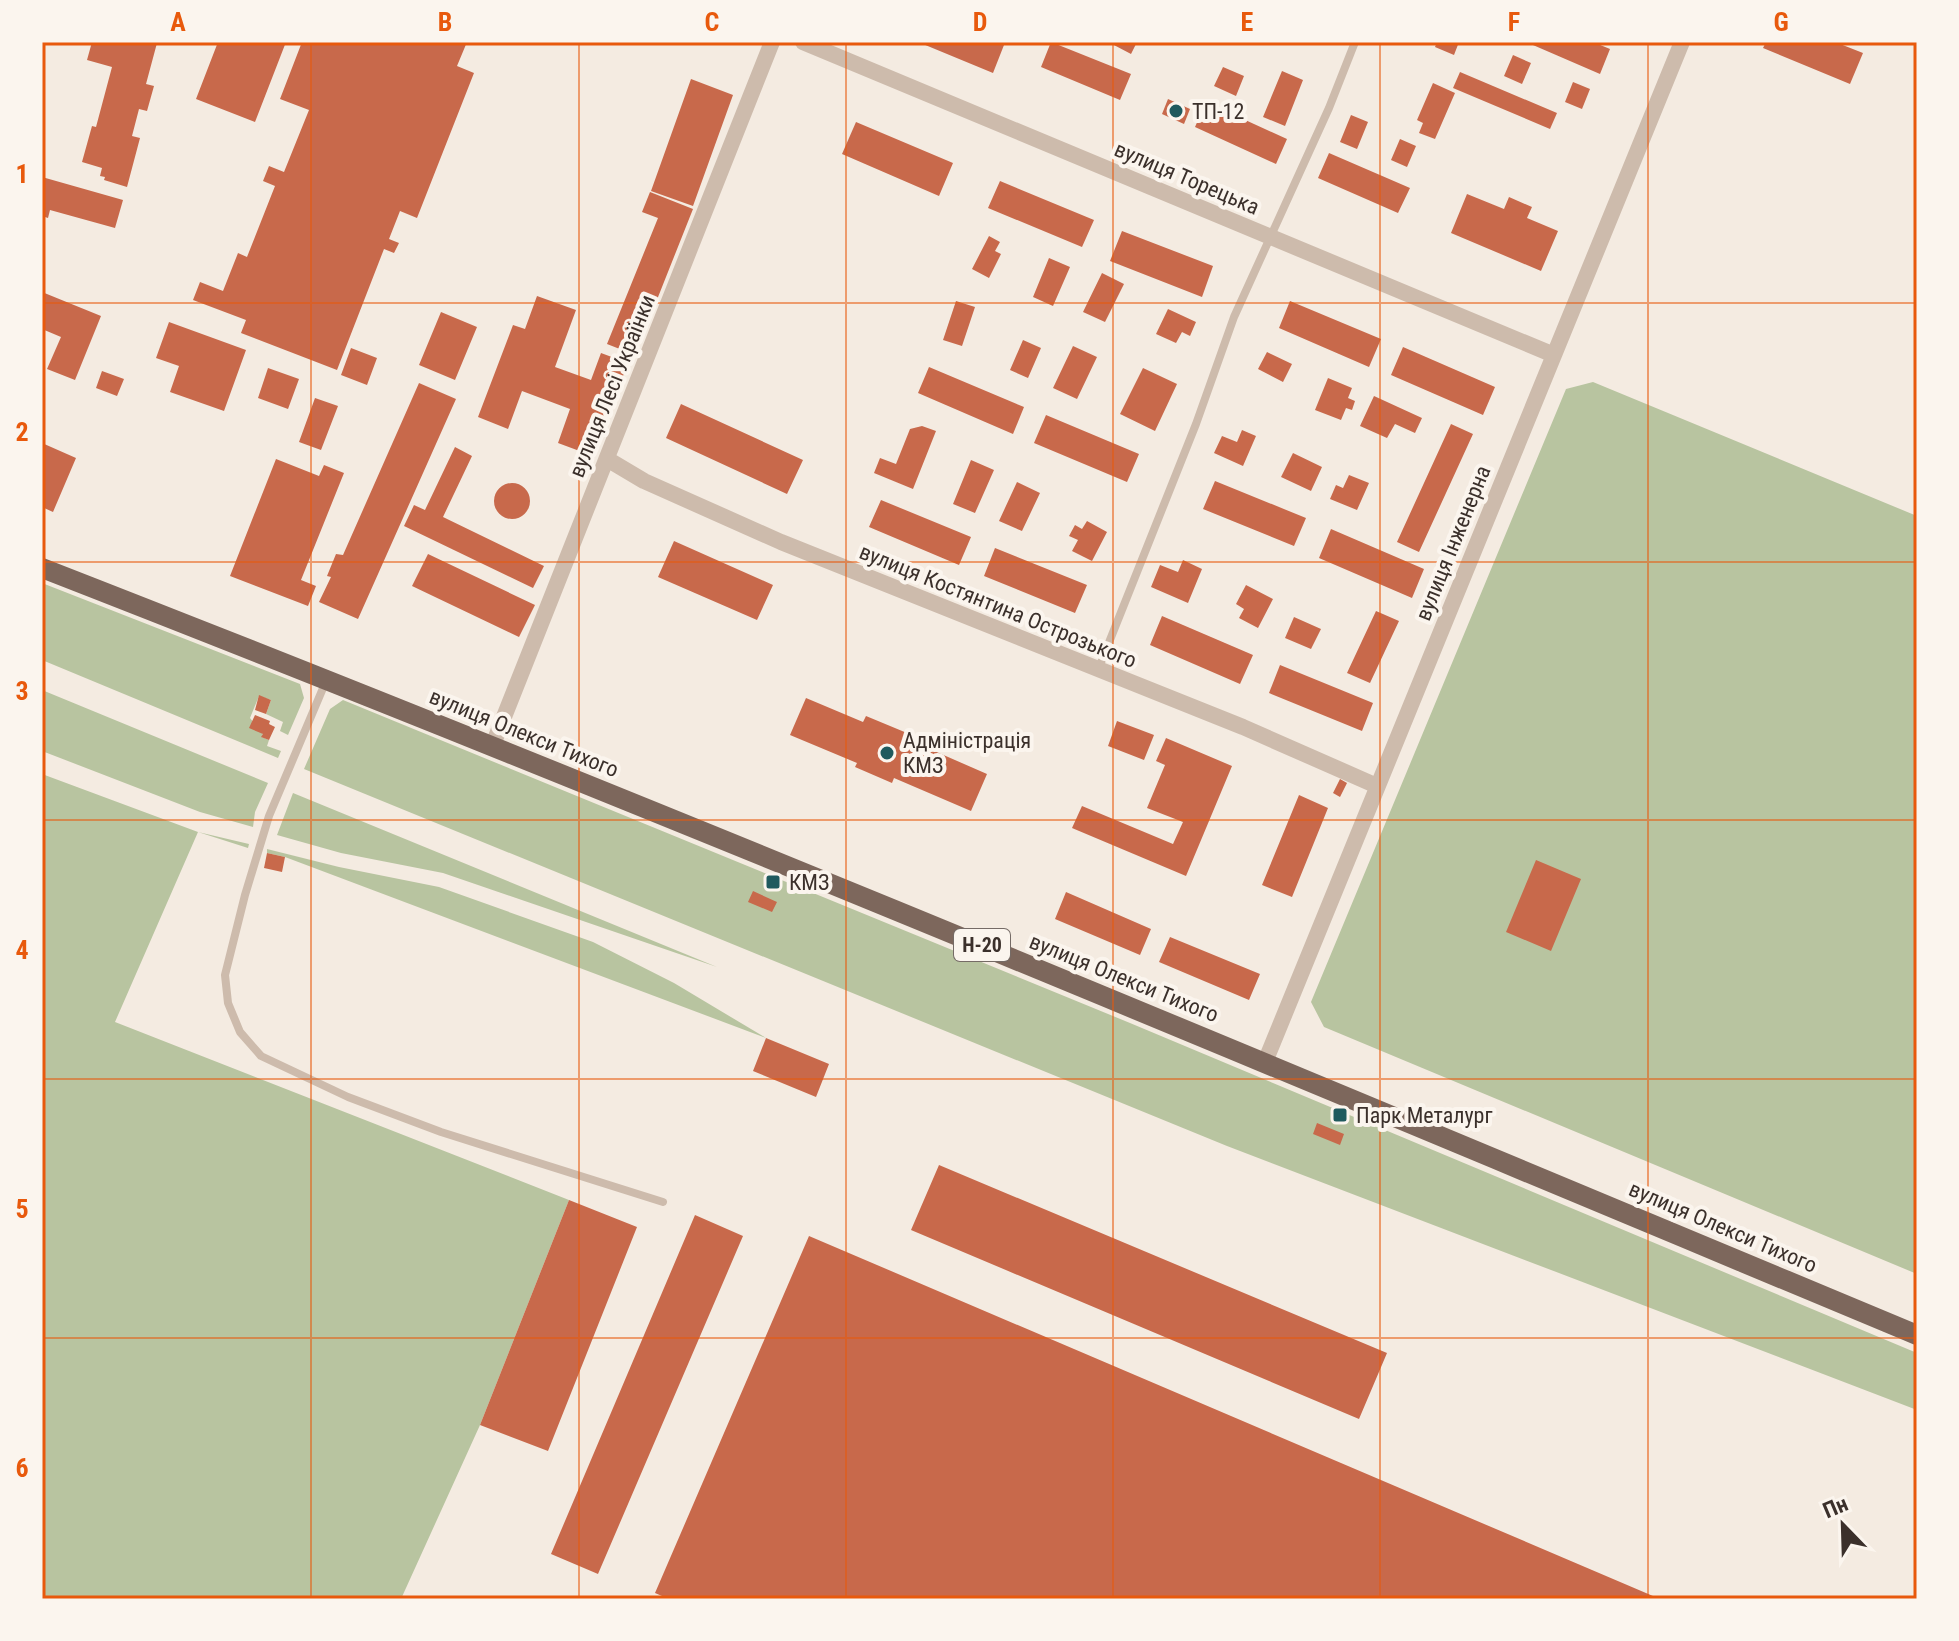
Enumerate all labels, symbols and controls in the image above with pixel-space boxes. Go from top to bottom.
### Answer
text: A [170,7,186,37]
text: B [438,7,452,37]
text: C [705,7,720,37]
text: D [973,7,987,37]
text: E [1241,7,1254,37]
text: F [1508,7,1520,37]
text: G [1773,7,1789,37]
place label: ТП-12 [1192,99,1244,124]
marker: ТП-12 [1167,102,1185,120]
street label: вулиця Торецька [1111,136,1263,220]
text: 1 [15,159,29,189]
street label: вулиця Лесі Українки [564,291,660,481]
text: 2 [15,417,29,447]
street label: вулиця Інженерна [1411,462,1495,624]
street label: вулиця Костянтина Острозького [856,539,1140,673]
text: 3 [15,676,29,706]
street label: вулиця Олекси Тихого [426,684,622,782]
place label: Адміністрація КМЗ [903,728,1031,778]
marker: Адміністрація КМЗ [878,744,896,762]
place label: КМЗ [789,870,829,895]
marker: КМЗ [764,873,782,891]
road number: Н-20 [954,929,1010,961]
street label: вулиця Олекси Тихого [1026,929,1222,1027]
text: 4 [15,935,29,965]
place label: Парк Металург [1356,1103,1493,1128]
marker: Парк Металург [1331,1106,1349,1124]
street label: вулиця Олекси Тихого [1625,1176,1821,1278]
text: 5 [15,1194,29,1224]
text: 6 [15,1453,29,1483]
north arrow [1803,1485,1883,1565]
text: Пн [1819,1491,1852,1523]

